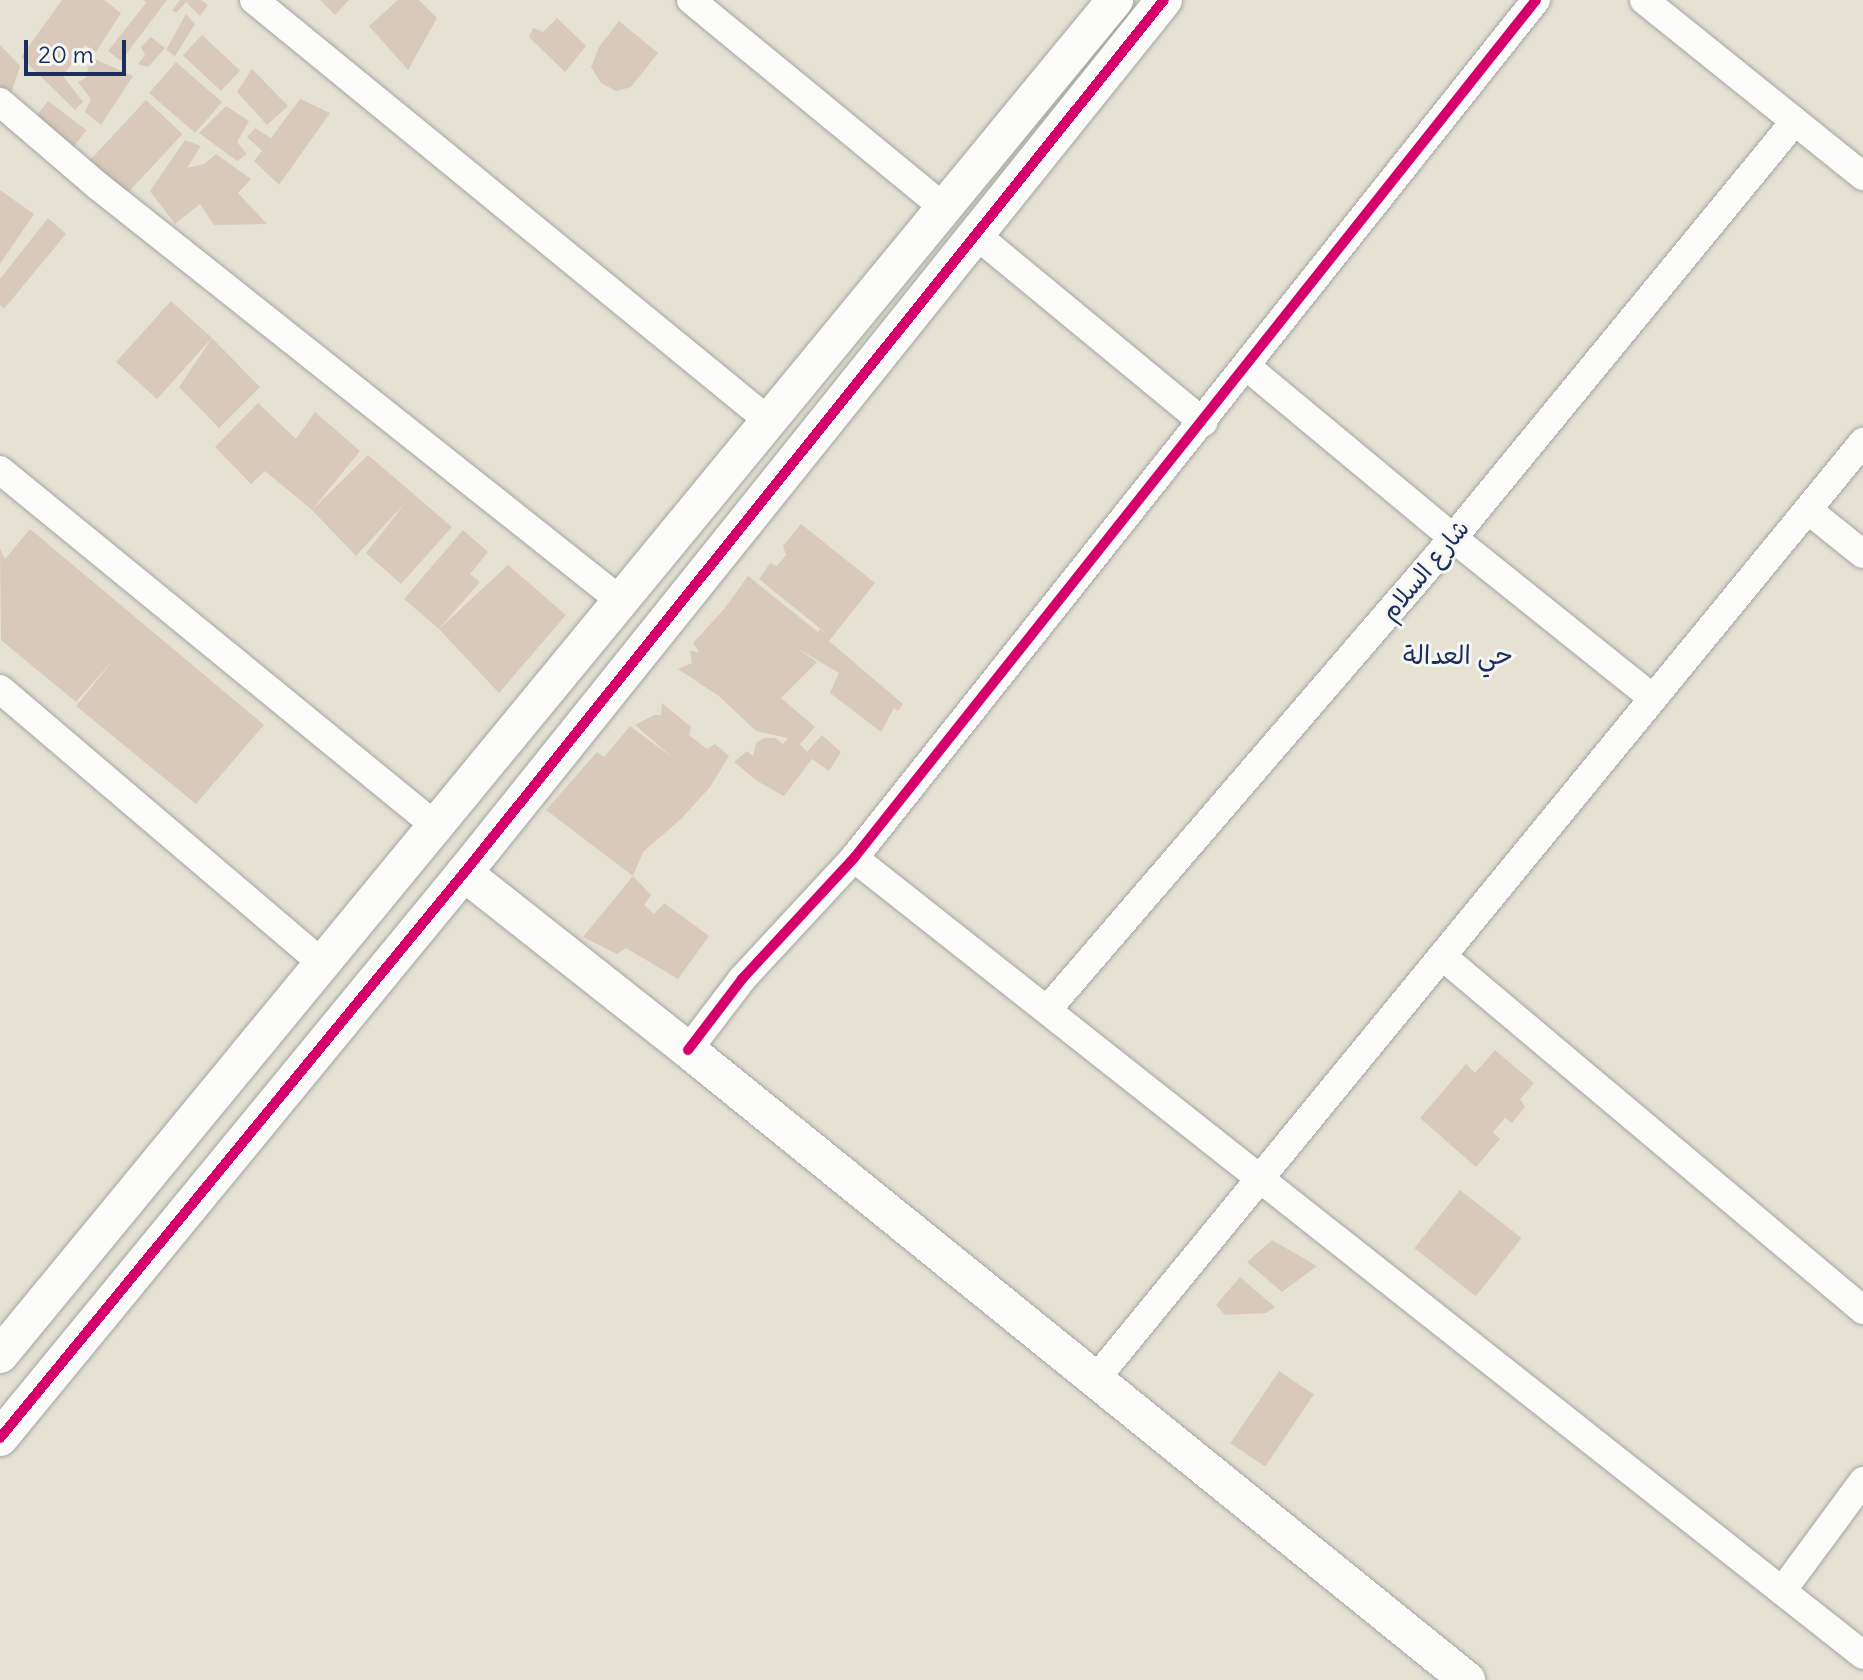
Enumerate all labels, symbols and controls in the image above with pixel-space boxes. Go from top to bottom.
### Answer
scale bar [28,24,130,74]
text: 20 m [38,39,94,69]
street label: شارع السلام [1375,514,1475,626]
district label: حي العدالة [1403,639,1513,671]

